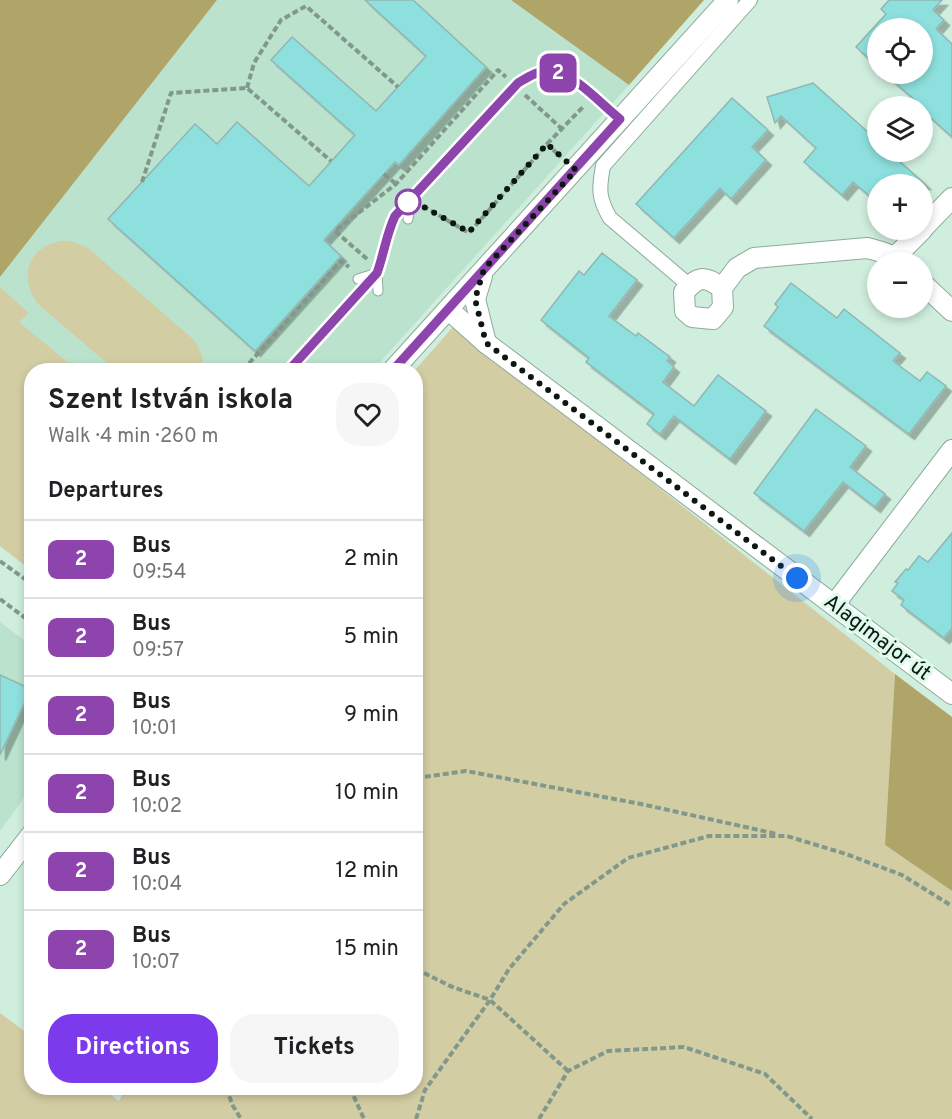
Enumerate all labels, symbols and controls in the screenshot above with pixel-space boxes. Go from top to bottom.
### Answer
map controls [867,18,933,318]
button: locate [867,18,933,84]
line badge: 2 [538,54,578,92]
text: 2 [552,60,564,87]
button: layers [867,96,933,162]
button: + [867,174,933,240]
unlabelled marker [395,189,421,215]
button: − [867,252,933,318]
text: Szent István iskola [48,383,293,419]
button: heart [336,383,399,446]
text: Walk · 4 min · 260 m [48,424,219,450]
text: Departures [48,478,164,505]
text: Bus [132,533,171,560]
text: 2 [75,546,87,573]
text: 2 min [344,546,399,573]
text: 09:54 [132,560,187,586]
your location [782,563,812,593]
street label: Alagimajor út [818,589,936,687]
text: Bus [132,611,171,638]
text: 2 [75,624,87,651]
text: 5 min [344,624,399,651]
text: 09:57 [132,638,184,664]
text: Bus [132,689,171,716]
text: 2 [75,702,87,729]
text: 9 min [344,702,399,729]
text: 10:01 [132,716,177,742]
text: Bus [132,767,171,794]
text: 2 [75,780,87,807]
text: 10 min [335,780,399,807]
text: 10:02 [132,794,182,820]
text: Bus [132,845,171,872]
text: 2 [75,858,87,885]
text: 12 min [336,858,399,885]
text: 10:04 [132,872,182,898]
text: Bus [132,923,171,950]
text: 2 [75,936,87,963]
text: 15 min [335,936,399,963]
text: 10:07 [132,950,179,976]
button: Directions [48,1014,218,1083]
button: Tickets [230,1014,399,1083]

